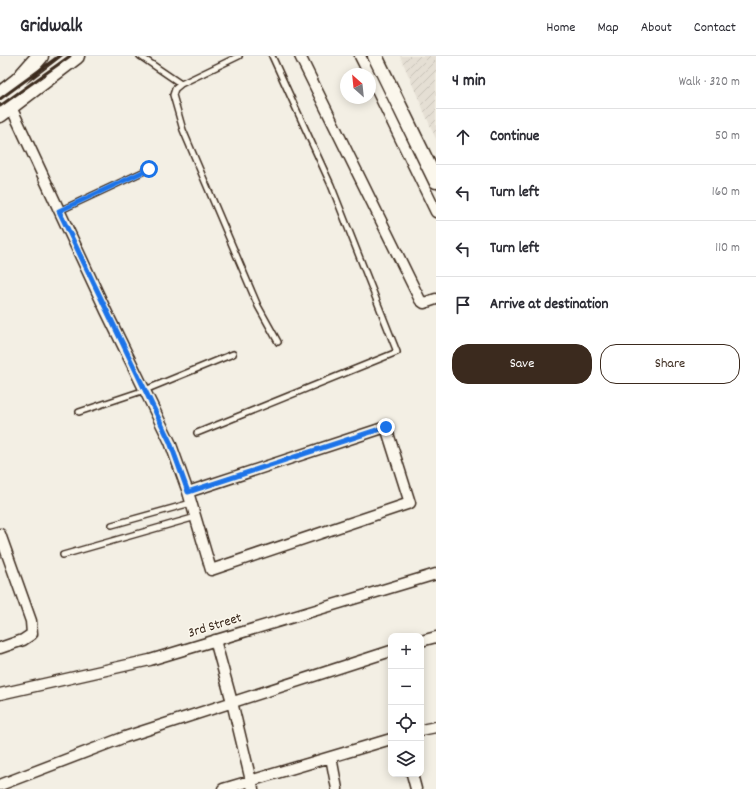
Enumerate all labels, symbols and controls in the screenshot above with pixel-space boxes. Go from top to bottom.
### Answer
text: Gridwalk [20,14,83,41]
text: Home [546,18,575,38]
text: Map [597,18,619,38]
text: About [641,18,672,38]
text: Contact [694,18,736,38]
north arrow [340,68,376,104]
text: 4 min [452,70,486,94]
text: Walk · 320 m [679,73,740,92]
icon: ahead [452,126,474,148]
text: Continue [490,126,539,148]
text: 50 m [715,127,740,146]
route start [140,160,158,178]
icon: left [452,182,474,204]
text: Turn left [490,182,539,204]
text: 160 m [712,183,740,202]
icon: left [452,238,474,260]
text: Turn left [490,238,539,260]
text: 110 m [715,239,740,258]
icon: arrive [452,294,474,316]
text: Arrive at destination [490,294,608,316]
button: Save [452,344,592,384]
button: Share [600,344,740,384]
route end [377,418,395,436]
street label: 3rd Street [186,608,244,644]
map controls [388,633,424,777]
button: + [388,633,424,669]
button: − [388,669,424,705]
button: locate [388,705,424,741]
button: layers [388,741,424,777]

